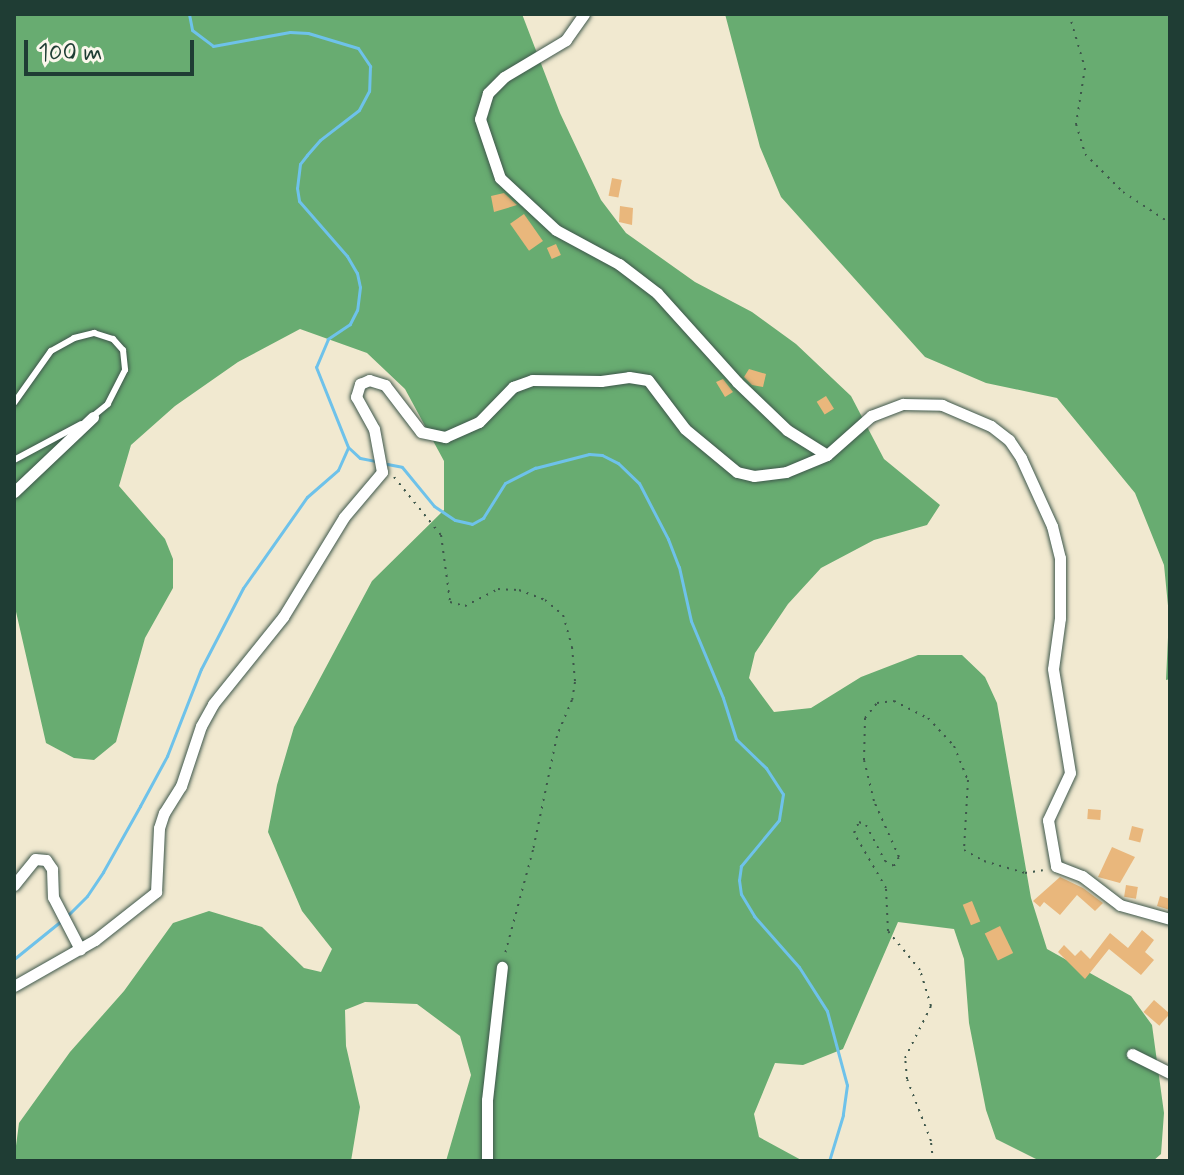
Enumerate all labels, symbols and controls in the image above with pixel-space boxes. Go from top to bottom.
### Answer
scale bar [28,24,198,74]
text: 100 m [38,38,102,69]

